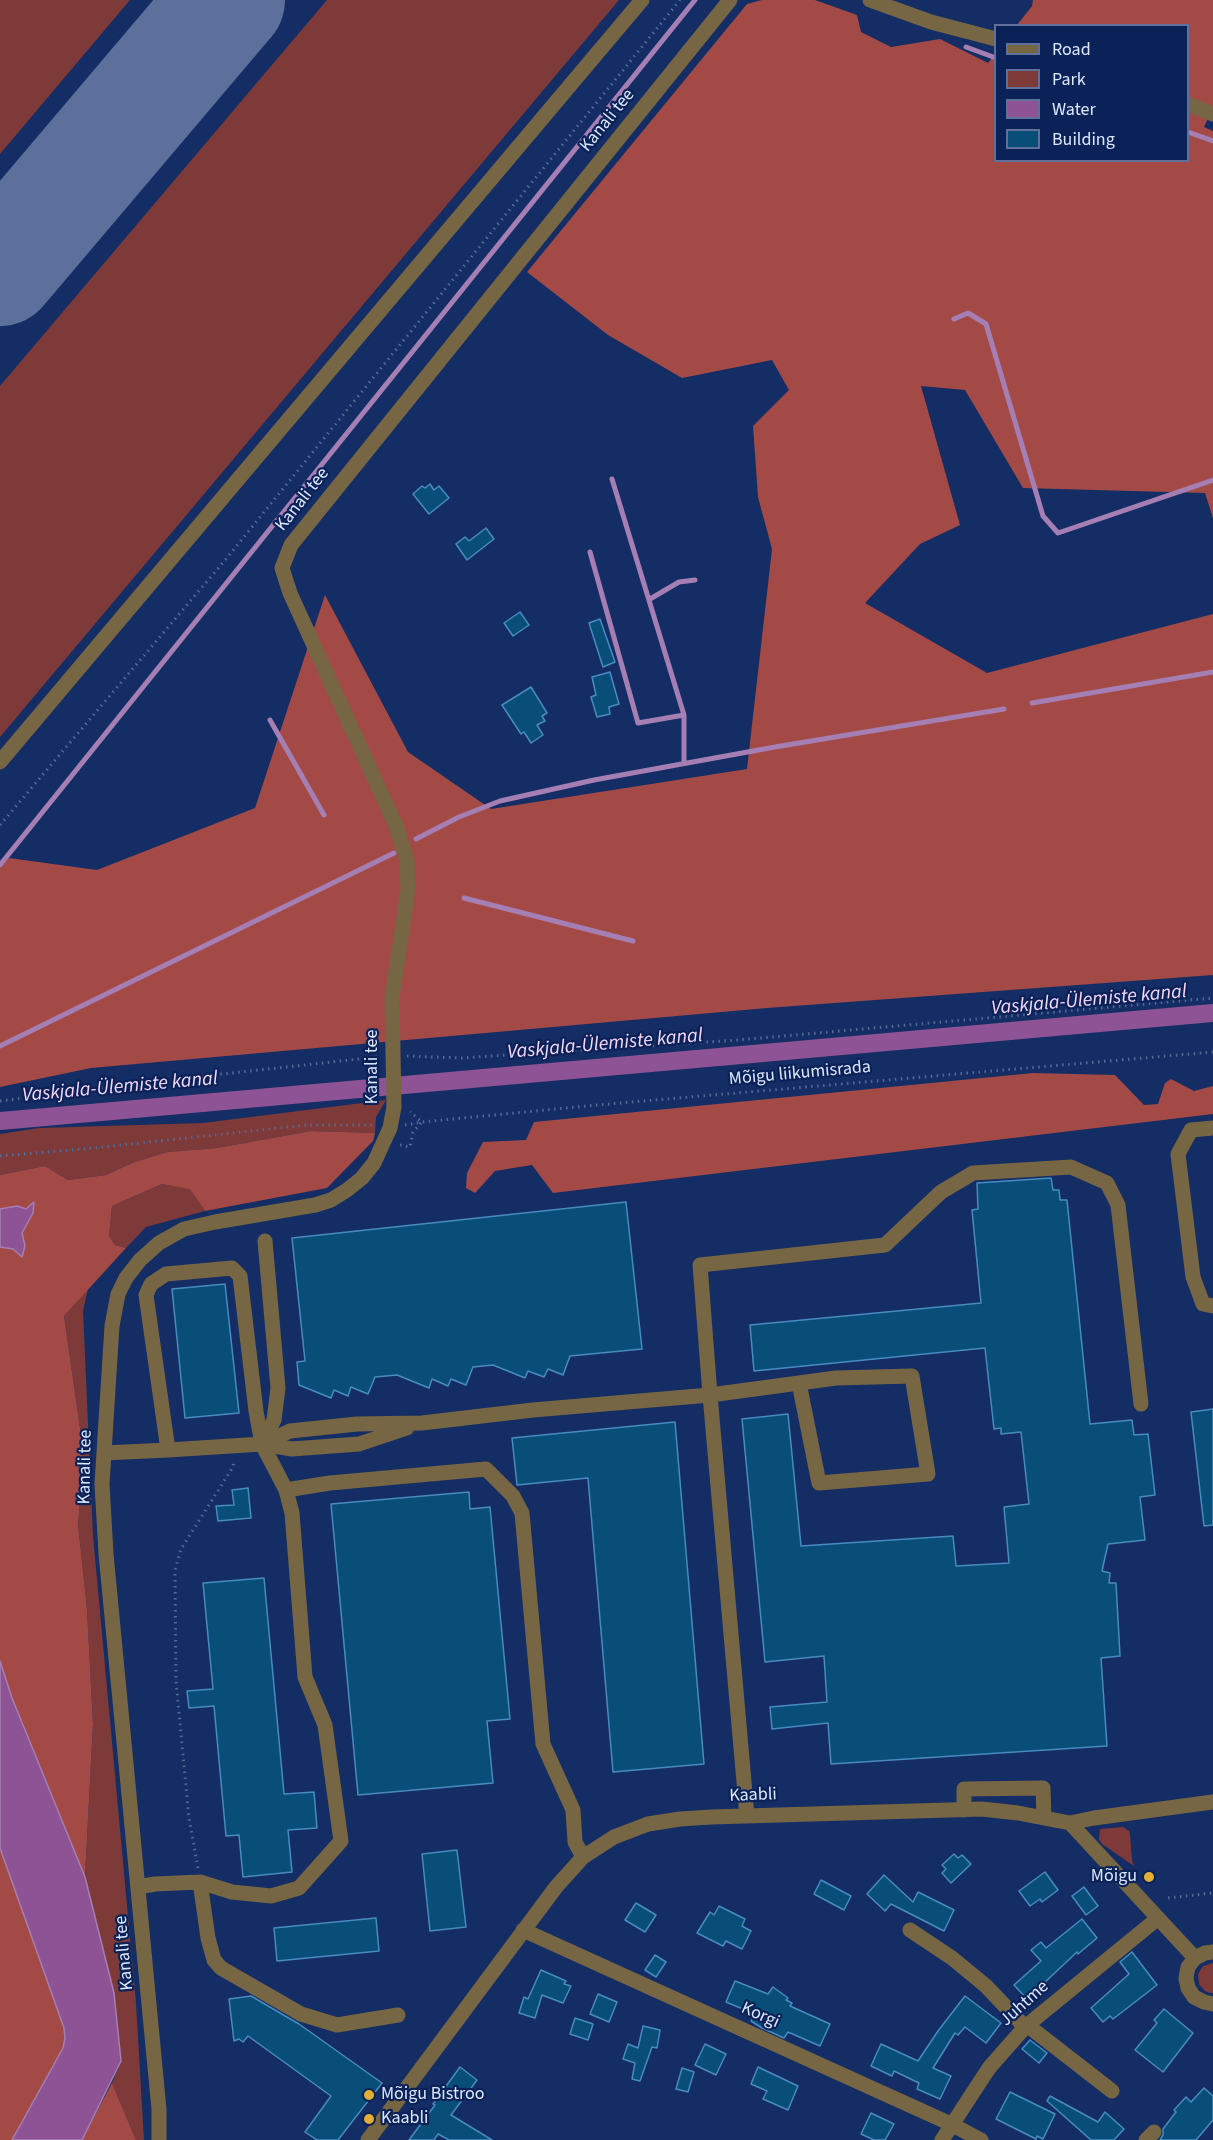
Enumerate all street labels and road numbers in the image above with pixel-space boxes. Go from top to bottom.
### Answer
street label: Kanali tee [576,85,640,157]
street label: Kanali tee [271,464,335,536]
street label: Kanali tee [362,1030,384,1104]
street label: Mõigu liikumisrada [728,1057,872,1091]
street label: Kanali tee [75,1429,97,1505]
street label: Kaabli [729,1784,777,1808]
street label: Kanali tee [111,1915,139,1991]
street label: Juhtme [996,1977,1054,2031]
street label: Korgi [738,1998,782,2034]

